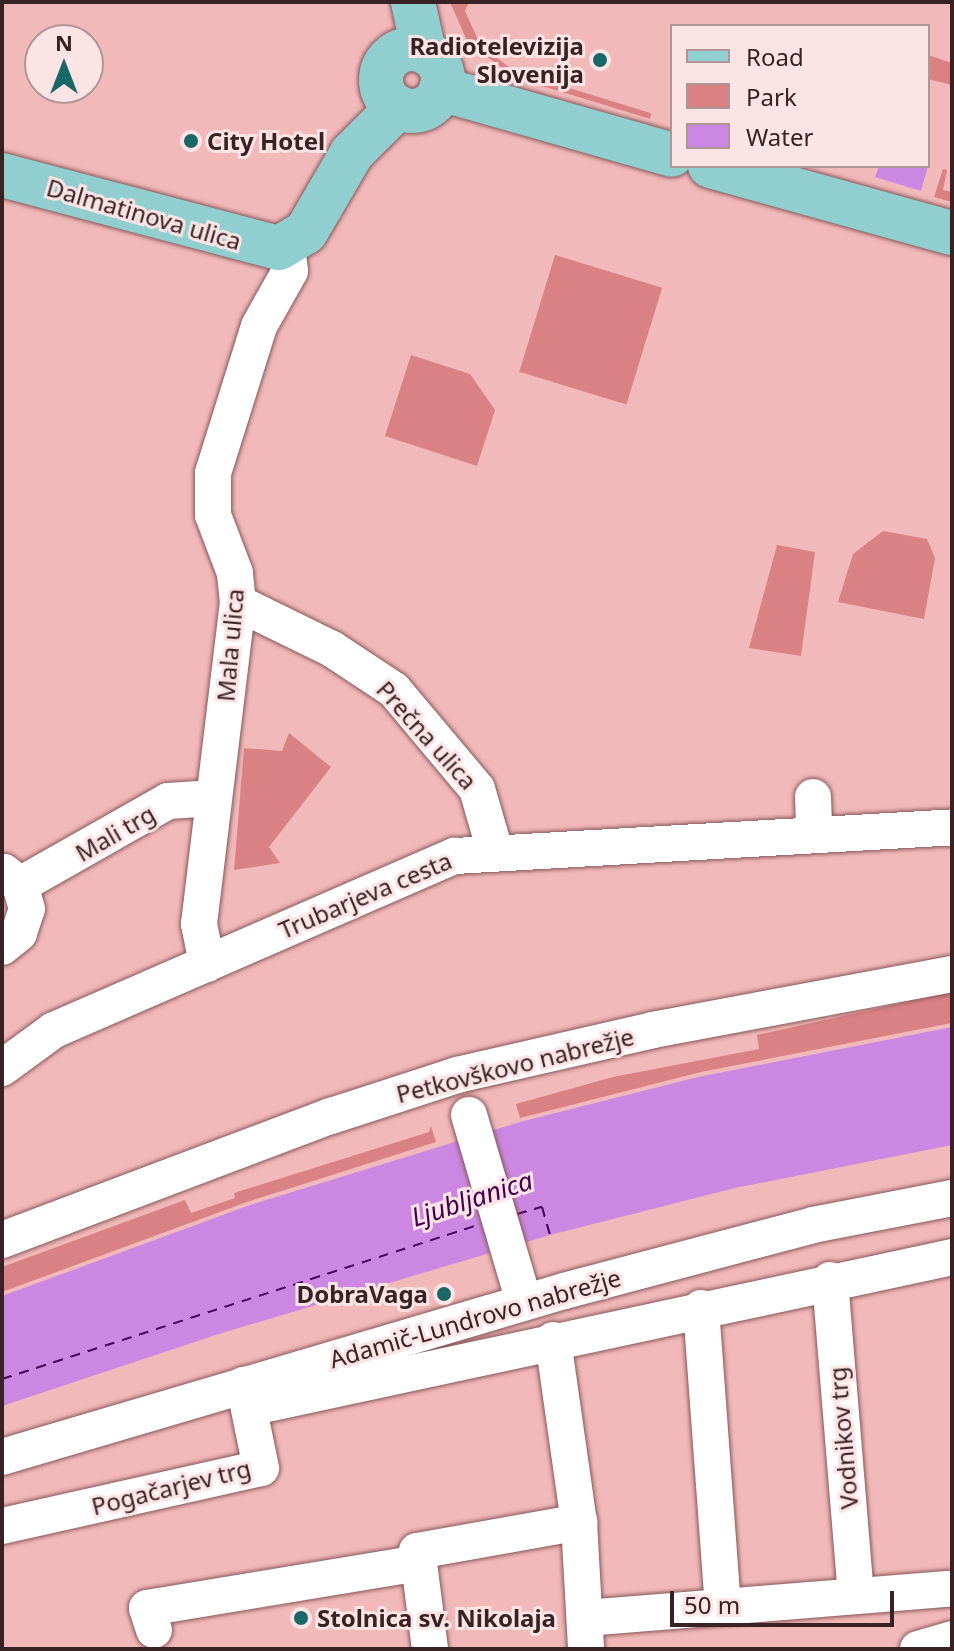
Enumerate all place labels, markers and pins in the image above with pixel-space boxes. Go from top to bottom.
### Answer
place label: Radiotelevizija Slovenija [409,32,584,88]
marker: Radiotelevizija Slovenija [591,51,609,69]
place label: City Hotel [207,127,325,155]
marker: City Hotel [182,132,200,150]
place label: DobraVaga [297,1280,428,1308]
marker: DobraVaga [435,1285,453,1303]
place label: Stolnica sv. Nikolaja [317,1604,556,1632]
marker: Stolnica sv. Nikolaja [292,1609,310,1627]

